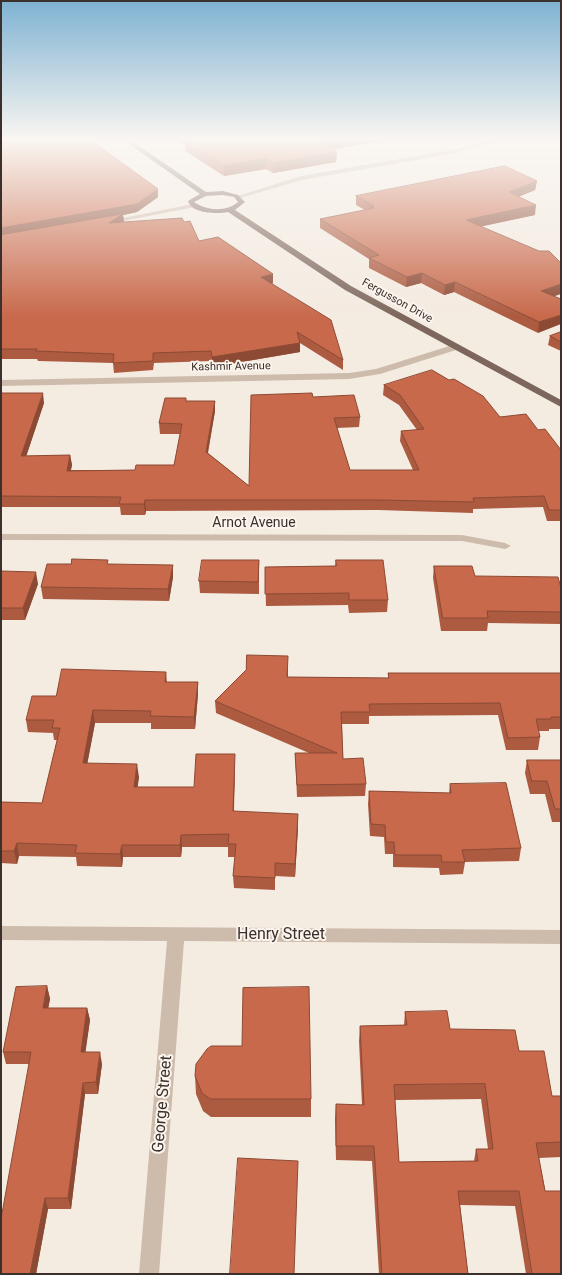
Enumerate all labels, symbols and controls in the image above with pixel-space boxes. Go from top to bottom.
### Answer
street label: Fergusson Drive [359,276,435,326]
street label: Kashmir Avenue [191,360,271,374]
street label: Arnot Avenue [212,515,296,531]
street label: Henry Street [237,925,325,945]
street label: George Street [149,1055,177,1153]

